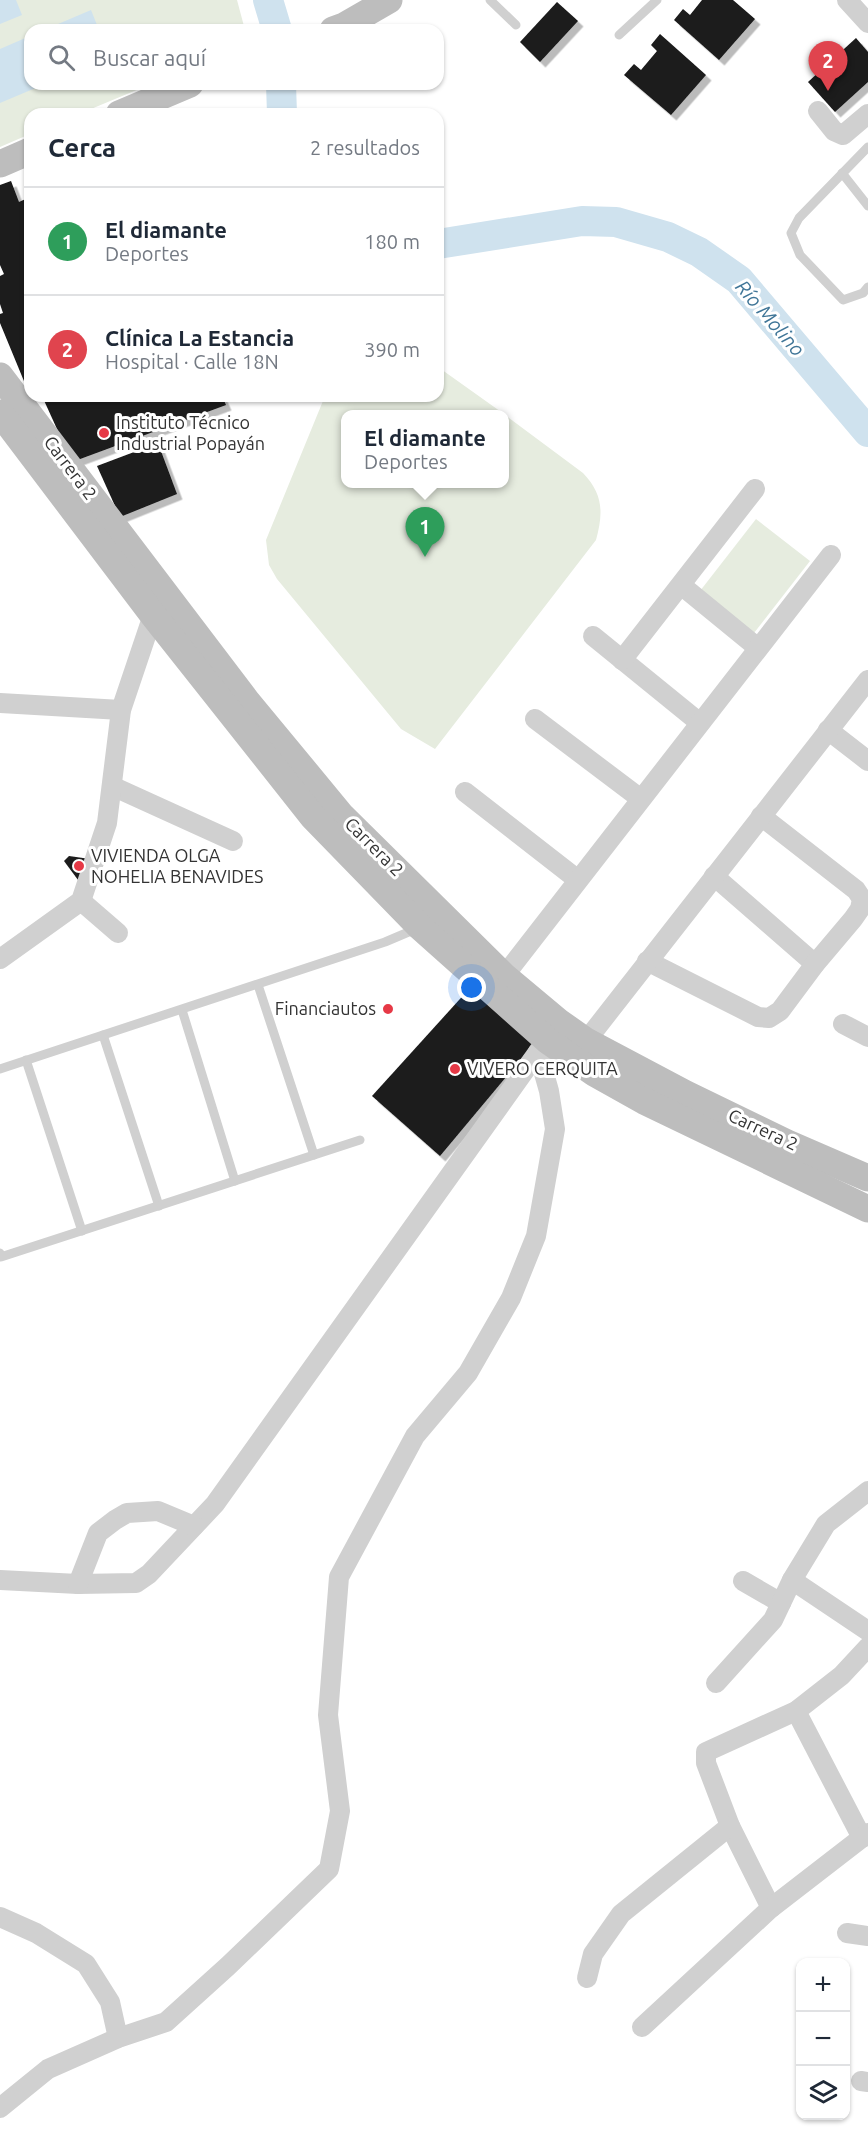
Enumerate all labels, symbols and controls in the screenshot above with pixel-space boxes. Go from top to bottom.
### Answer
search box [24,24,444,90]
icon: search [45,41,78,74]
pin: 2 [808,42,848,91]
text: Buscar aquí [93,45,206,70]
text: Cerca [48,133,116,162]
text: 2 resultados [310,136,420,159]
text: El diamante [105,217,227,242]
text: 1 [62,230,73,253]
text: 180 m [364,230,420,253]
text: Deportes [105,242,189,265]
water label: Río Molino [731,275,810,360]
text: Clínica La Estancia [105,325,294,350]
text: 2 [62,338,73,361]
text: 390 m [364,338,420,361]
text: Hospital · Calle 18N [105,350,279,373]
popup [341,410,509,488]
place label: Instituto Técnico Industrial Popayán [116,412,265,453]
text: El diamante [364,425,486,450]
marker: Instituto Técnico Industrial Popayán [97,426,111,440]
street label: Carrera 2 [40,432,101,503]
text: Deportes [364,450,448,473]
pin: 1 [406,508,444,557]
street label: Carrera 2 [341,813,408,880]
place label: VIVIENDA OLGA NOHELIA BENAVIDES [91,845,263,886]
marker: VIVIENDA OLGA NOHELIA BENAVIDES [72,859,86,873]
your location [457,973,486,1002]
place label: Financiautos [275,998,376,1018]
marker: Financiautos [381,1002,395,1016]
place label: VIVERO CERQUITA [467,1058,618,1079]
marker: VIVERO CERQUITA [448,1062,462,1076]
street label: Carrera 2 [726,1104,801,1154]
map controls [796,1958,850,2120]
button: + [796,1958,850,2012]
button: − [796,2012,850,2066]
button: layers [796,2066,850,2120]

